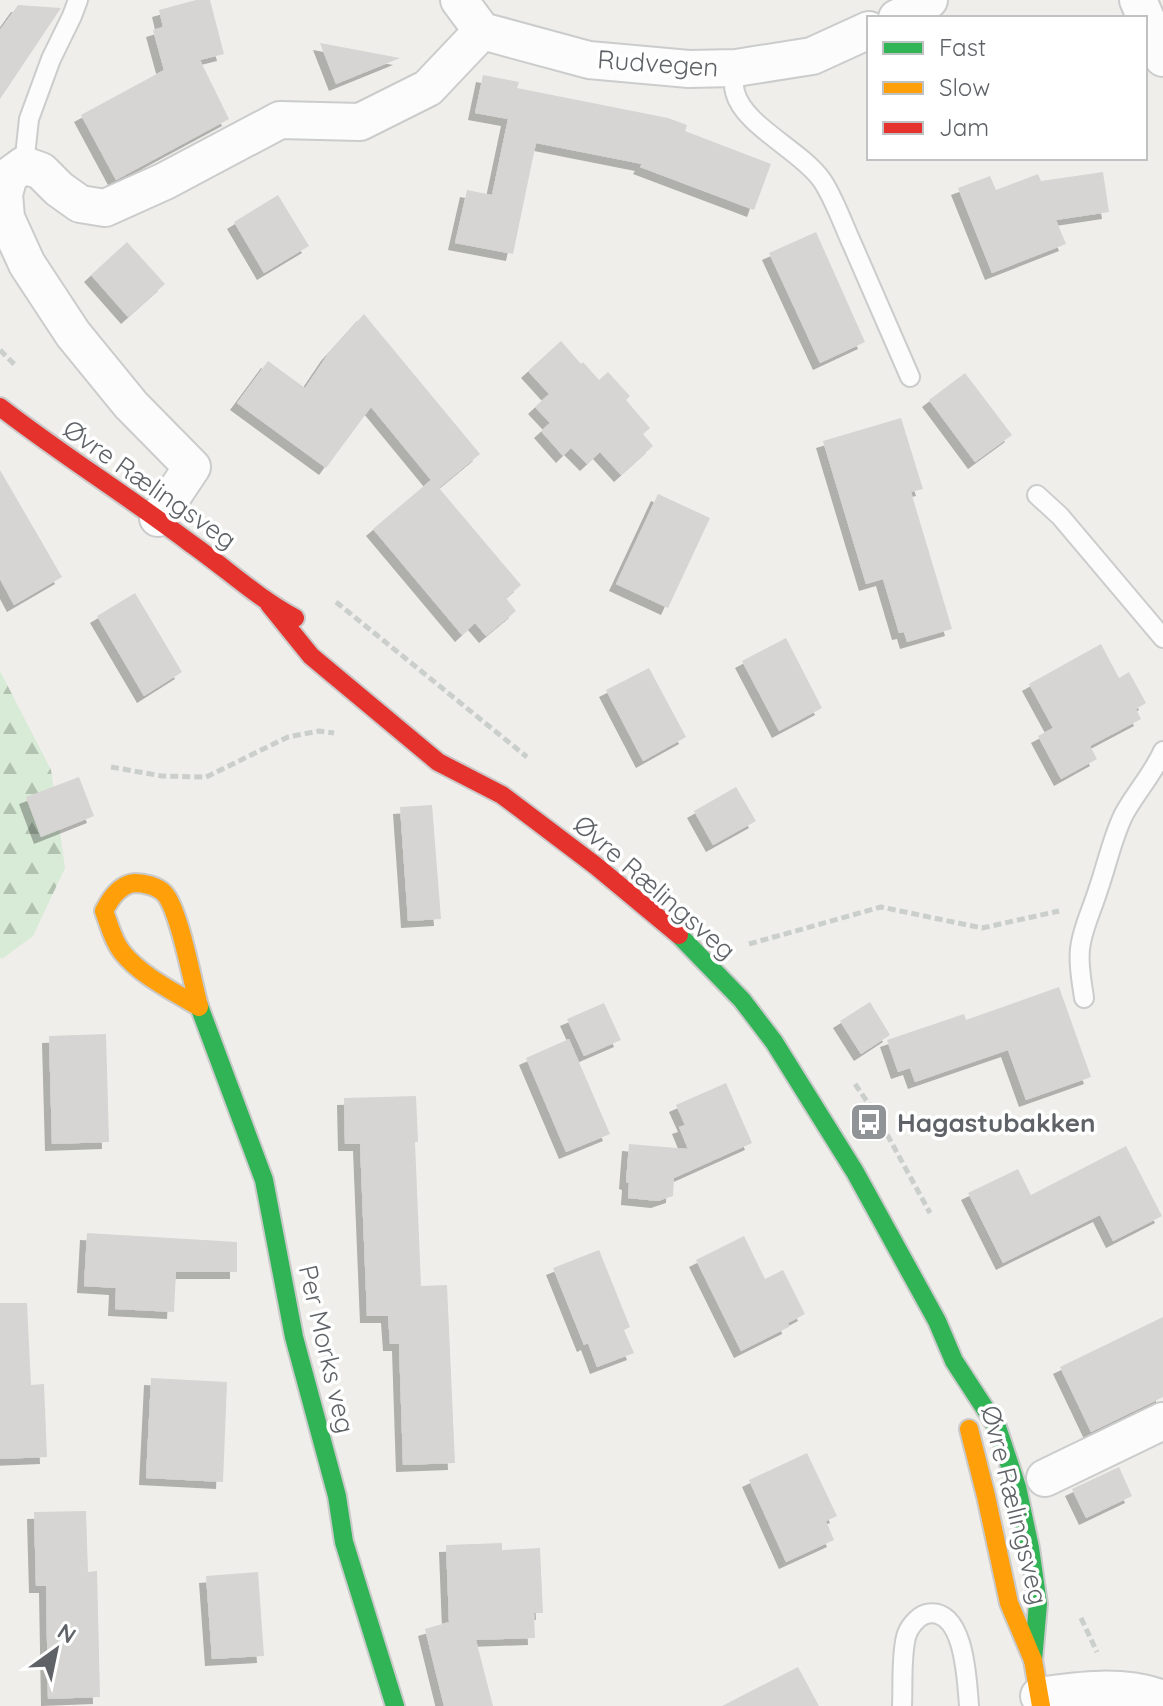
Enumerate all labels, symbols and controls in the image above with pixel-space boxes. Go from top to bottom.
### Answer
legend [867,16,1147,160]
text: Fast [939,32,986,62]
street label: Rudvegen [596,42,720,84]
text: Slow [939,72,990,102]
text: Jam [939,112,989,142]
street label: Øvre Rælingsveg [57,412,243,556]
street label: Øvre Rælingsveg [567,808,743,966]
bus stop icon: Hagastubakken [848,1101,890,1143]
place label: Hagastubakken [897,1106,1096,1139]
street label: Per Morks veg [292,1262,362,1436]
street label: Øvre Rælingsveg [974,1402,1056,1608]
north arrow [16,1610,96,1690]
text: N [52,1617,81,1649]

